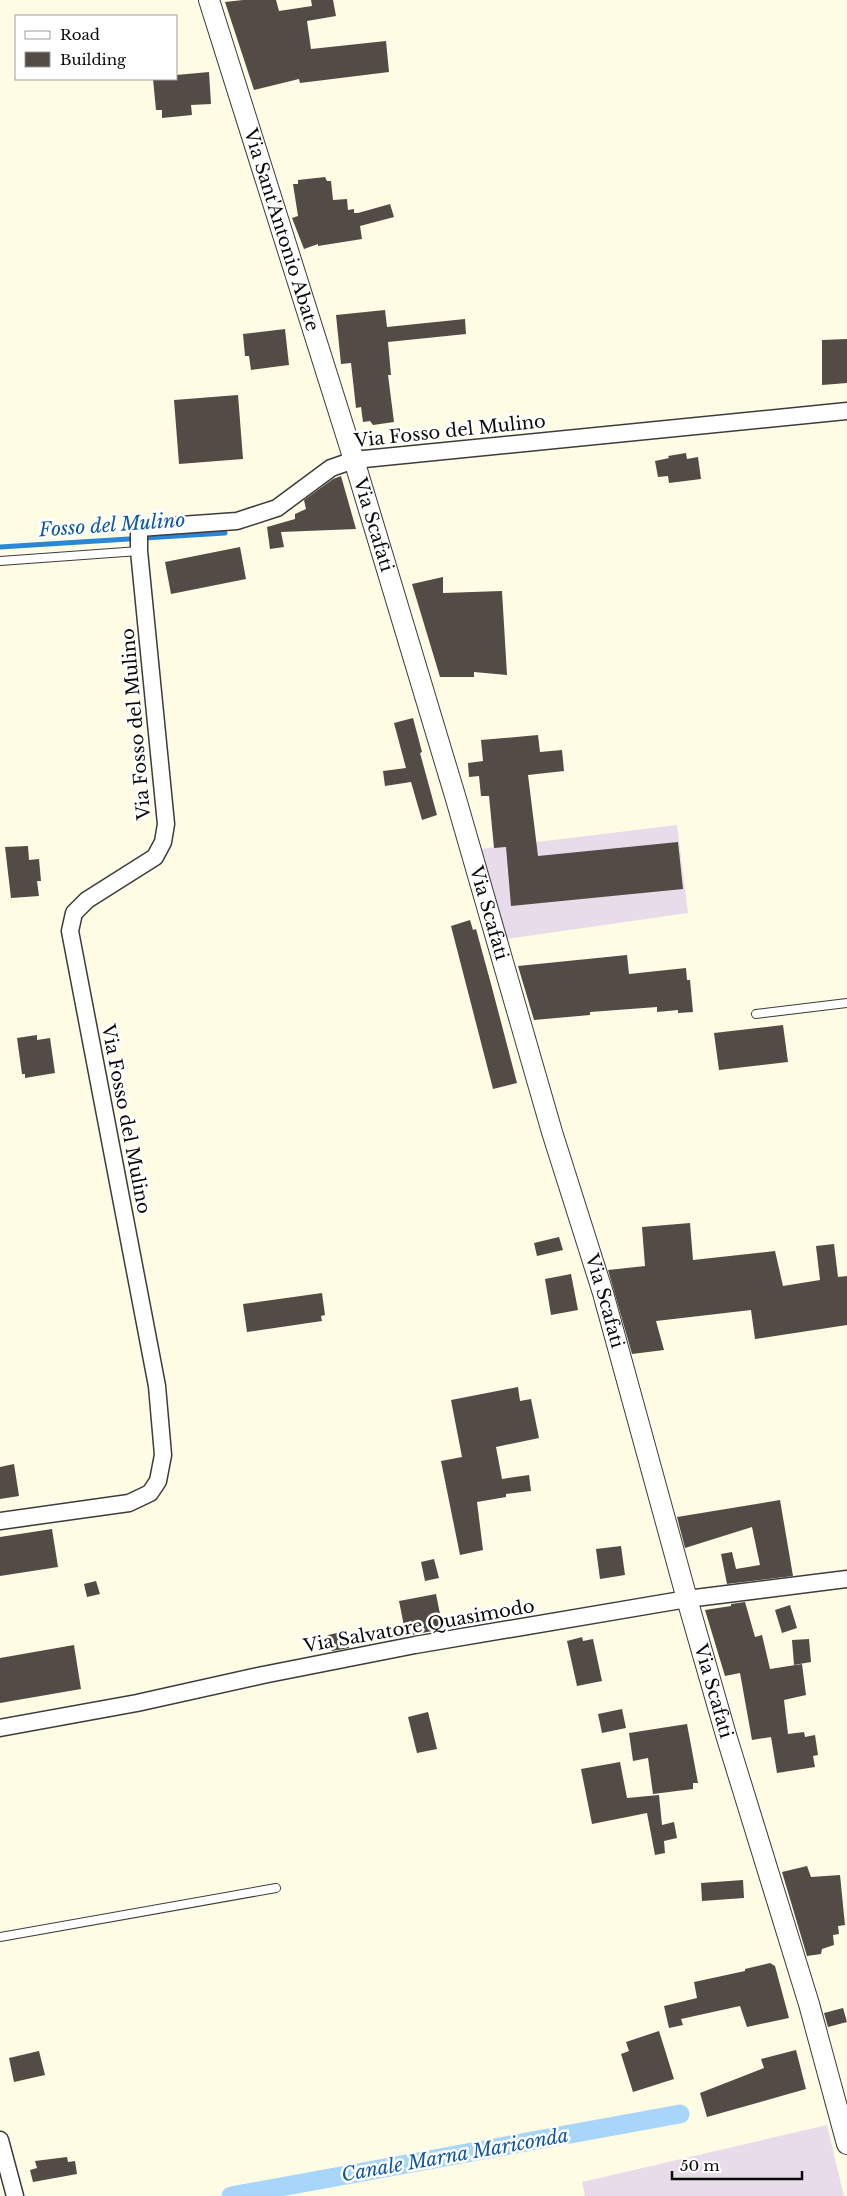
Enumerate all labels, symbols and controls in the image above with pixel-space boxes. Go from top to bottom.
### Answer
legend [15,15,178,80]
text: Road [60,25,100,44]
text: Building [60,50,127,69]
street label: Via Sant'Antonio Abate [239,125,324,334]
street label: Via Fosso del Mulino [352,410,547,452]
street label: Via Scafati [349,474,398,574]
water label: Fosso del Mulino [37,508,186,542]
street label: Via Fosso del Mulino [117,627,155,822]
street label: Via Scafati [465,863,513,963]
street label: Via Fosso del Mulino [97,1021,155,1216]
street label: Via Scafati [580,1250,629,1350]
street label: Via Salvatore Quasimodo [301,1595,536,1657]
street label: Via Scafati [689,1641,737,1741]
water label: Canale Marna Mariconda [340,2124,571,2186]
scale bar [672,2148,802,2180]
text: 50 m [680,2156,720,2175]

